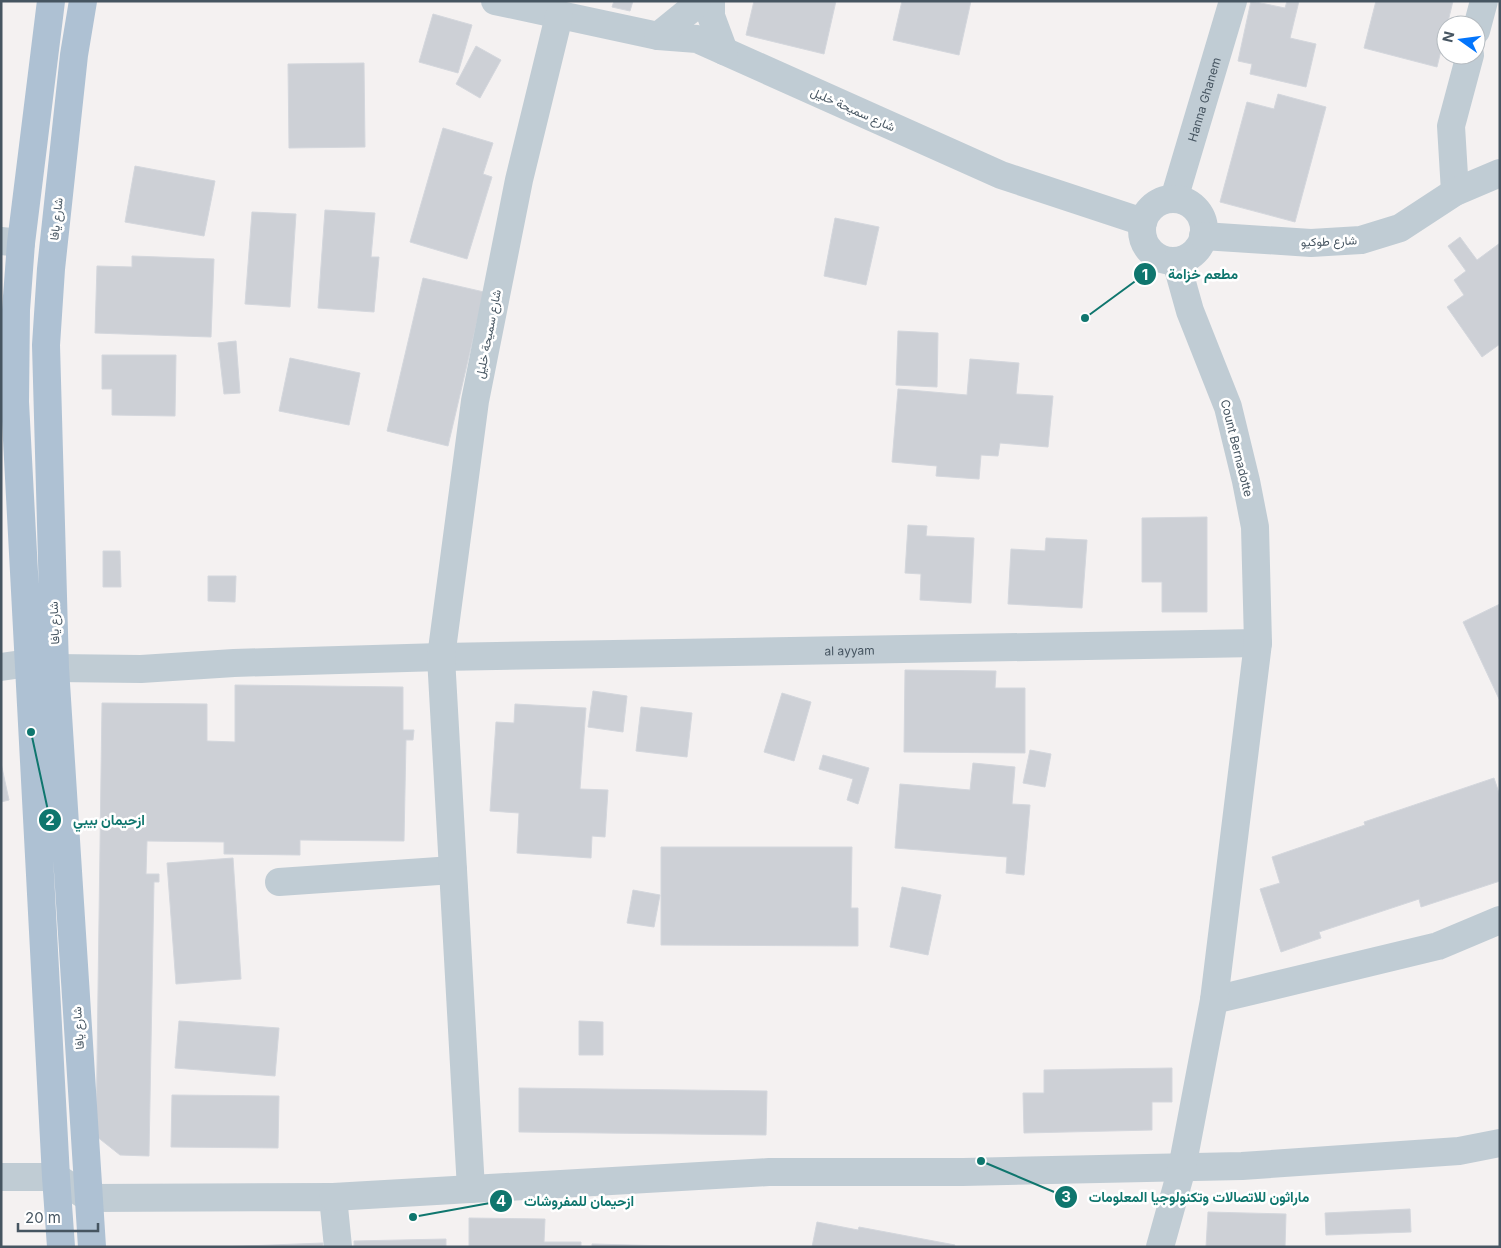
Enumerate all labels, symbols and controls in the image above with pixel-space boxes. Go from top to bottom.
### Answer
north arrow [1436,15,1486,65]
text: N [1438,30,1457,44]
street label: Hanna Ghanem [1184,55,1223,143]
street label: شارع سميحة خليل [808,84,897,136]
street label: شارع يافا [46,197,68,241]
street label: شارع طوكيو [1301,233,1357,251]
callout: مطعم خزامة [1133,260,1248,289]
text: 1 [1142,265,1148,284]
text: مطعم خزامة [1168,265,1238,283]
street label: شارع سميحة خليل [472,288,506,380]
street label: Count Bernadotte [1218,398,1256,498]
street label: شارع يافا [46,601,64,645]
street label: al ayyam [824,642,875,658]
callout: ازحيمان بيبي [38,806,155,835]
text: 2 [45,810,55,829]
text: ازحيمان بيبي [73,811,145,832]
street label: شارع يافا [69,1006,89,1050]
callout: ماراثون للاتصالات وتكنولوجيا المعلومات [1053,1183,1319,1212]
callout: ازحيمان للمفروشات [489,1186,644,1215]
text: 3 [1061,1187,1071,1206]
text: ماراثون للاتصالات وتكنولوجيا المعلومات [1089,1188,1310,1206]
text: 4 [496,1191,506,1210]
text: ازحيمان للمفروشات [524,1192,634,1210]
scale bar [18,1200,98,1232]
text: 20 m [25,1208,61,1227]

